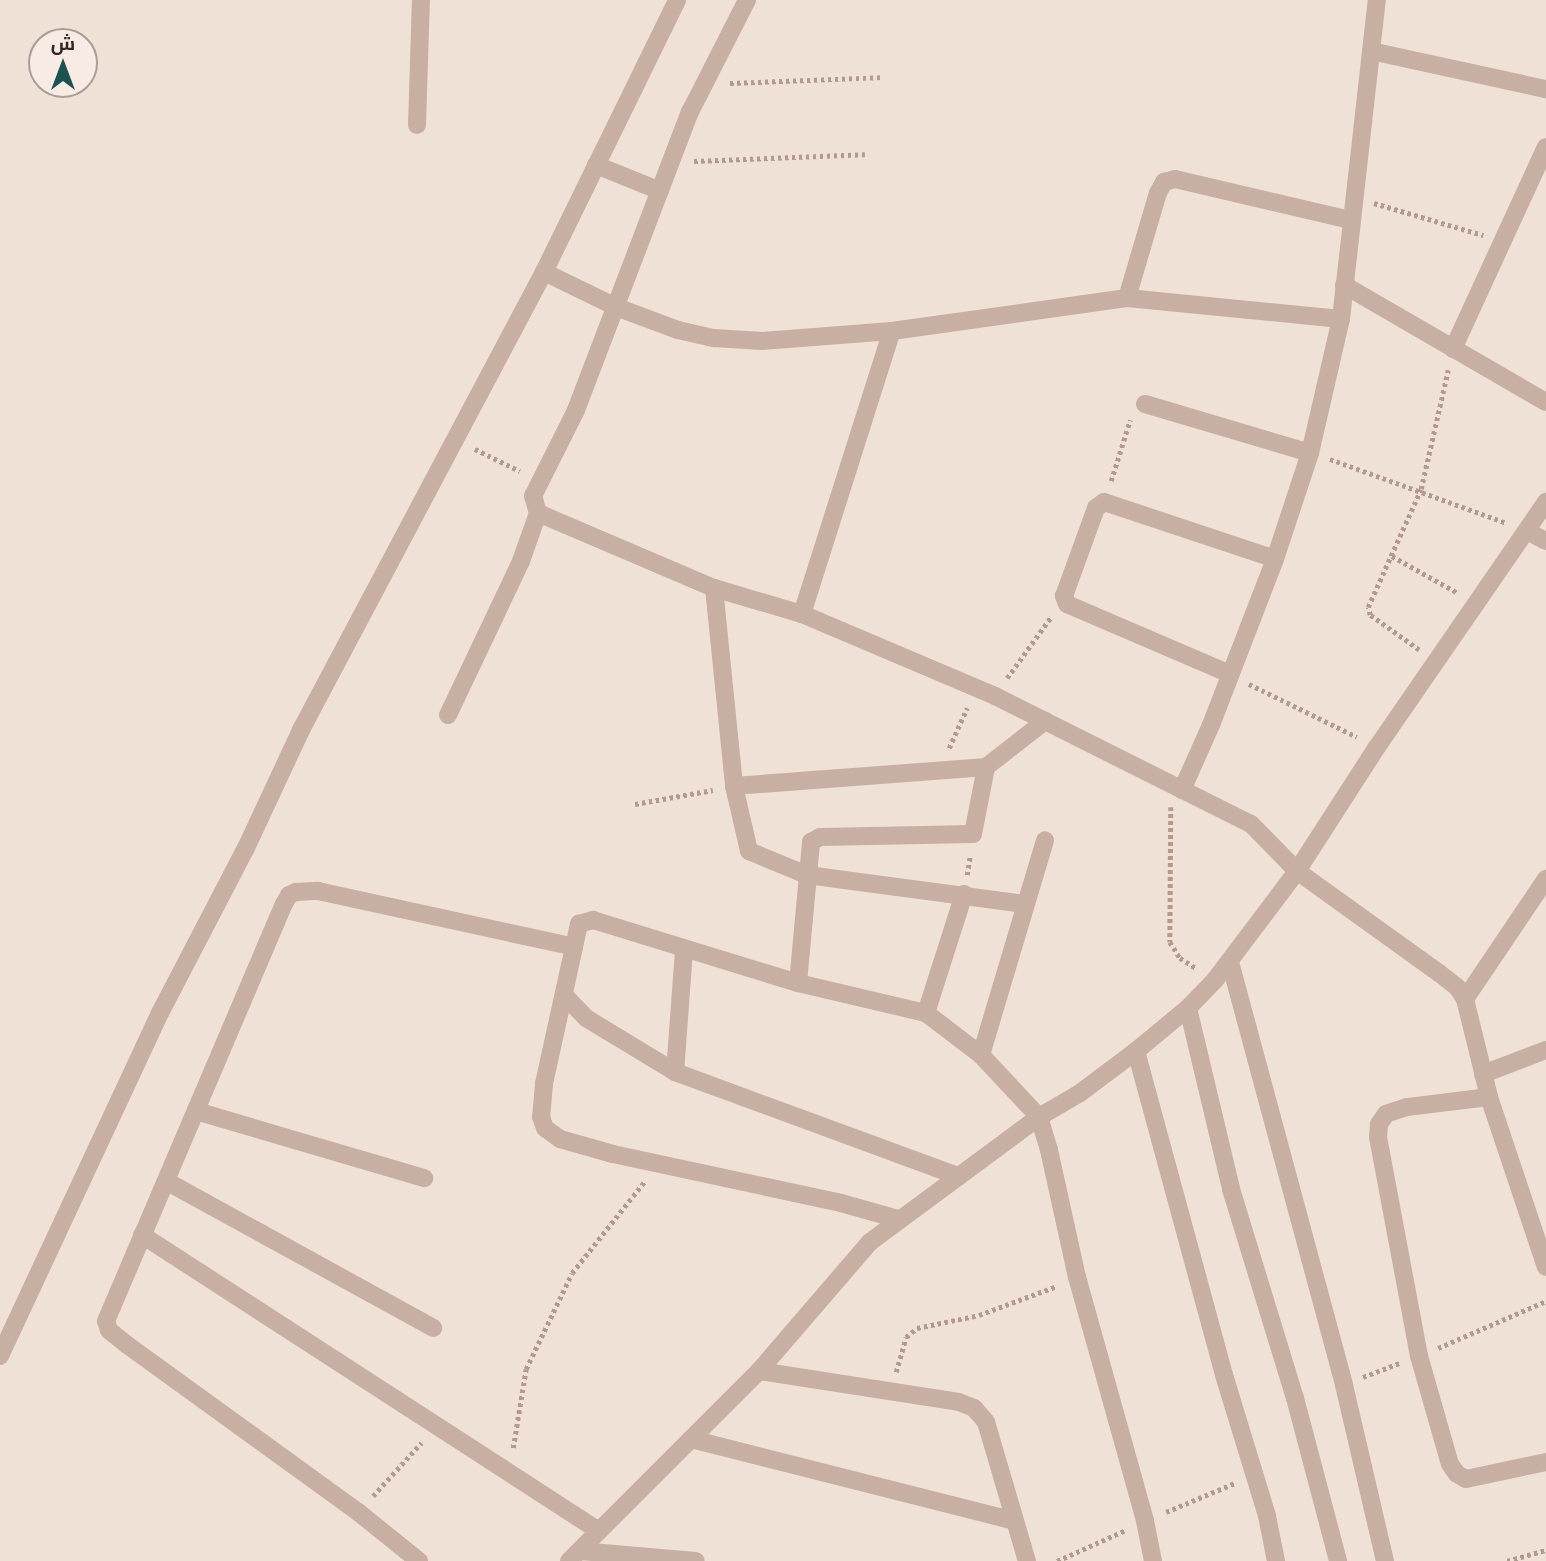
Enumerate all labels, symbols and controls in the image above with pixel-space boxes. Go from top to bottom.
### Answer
north arrow [28,28,98,98]
text: ش [51,30,75,57]

